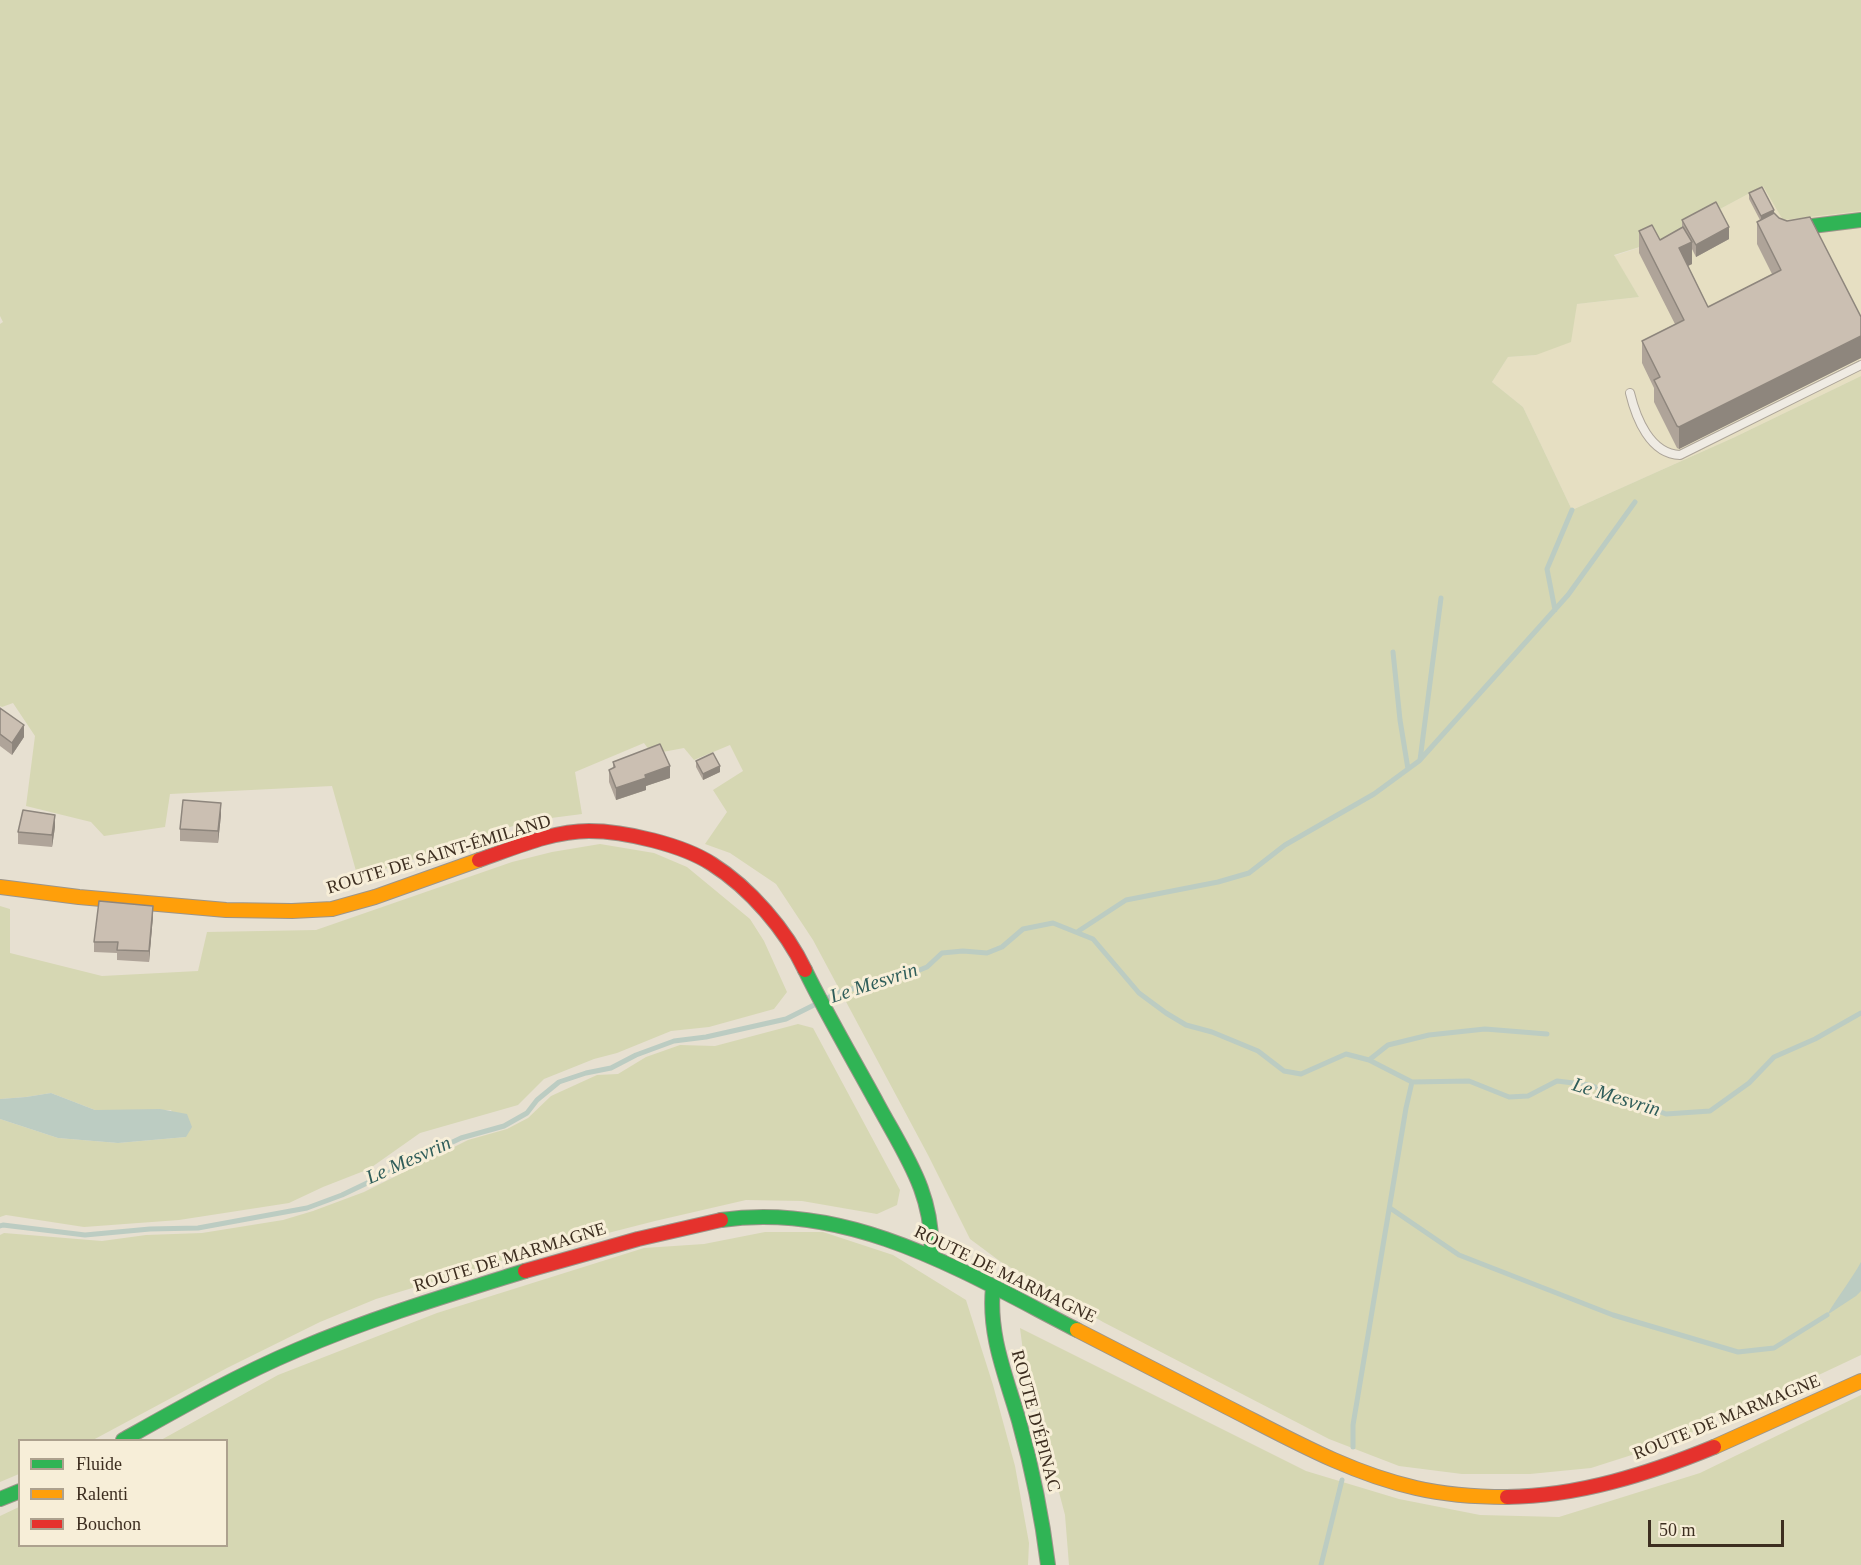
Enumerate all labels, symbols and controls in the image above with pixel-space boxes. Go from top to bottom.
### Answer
street label: ROUTE DE SAINT-ÉMILAND [324,811,554,899]
water label: Le Mesvrin [827,959,921,1009]
water label: Le Mesvrin [1569,1073,1663,1123]
water label: Le Mesvrin [363,1132,455,1190]
street label: ROUTE DE MARMAGNE [411,1218,609,1298]
street label: ROUTE DE MARMAGNE [910,1221,1100,1329]
street label: ROUTE D'ÉPINAC [1006,1348,1064,1494]
street label: ROUTE DE MARMAGNE [1630,1371,1824,1465]
legend [18,1439,228,1547]
text: Fluide [76,1454,122,1474]
text: Ralenti [76,1484,128,1504]
scale bar [1651,1508,1788,1546]
text: Bouchon [76,1514,141,1534]
text: 50 m [1659,1520,1696,1540]

